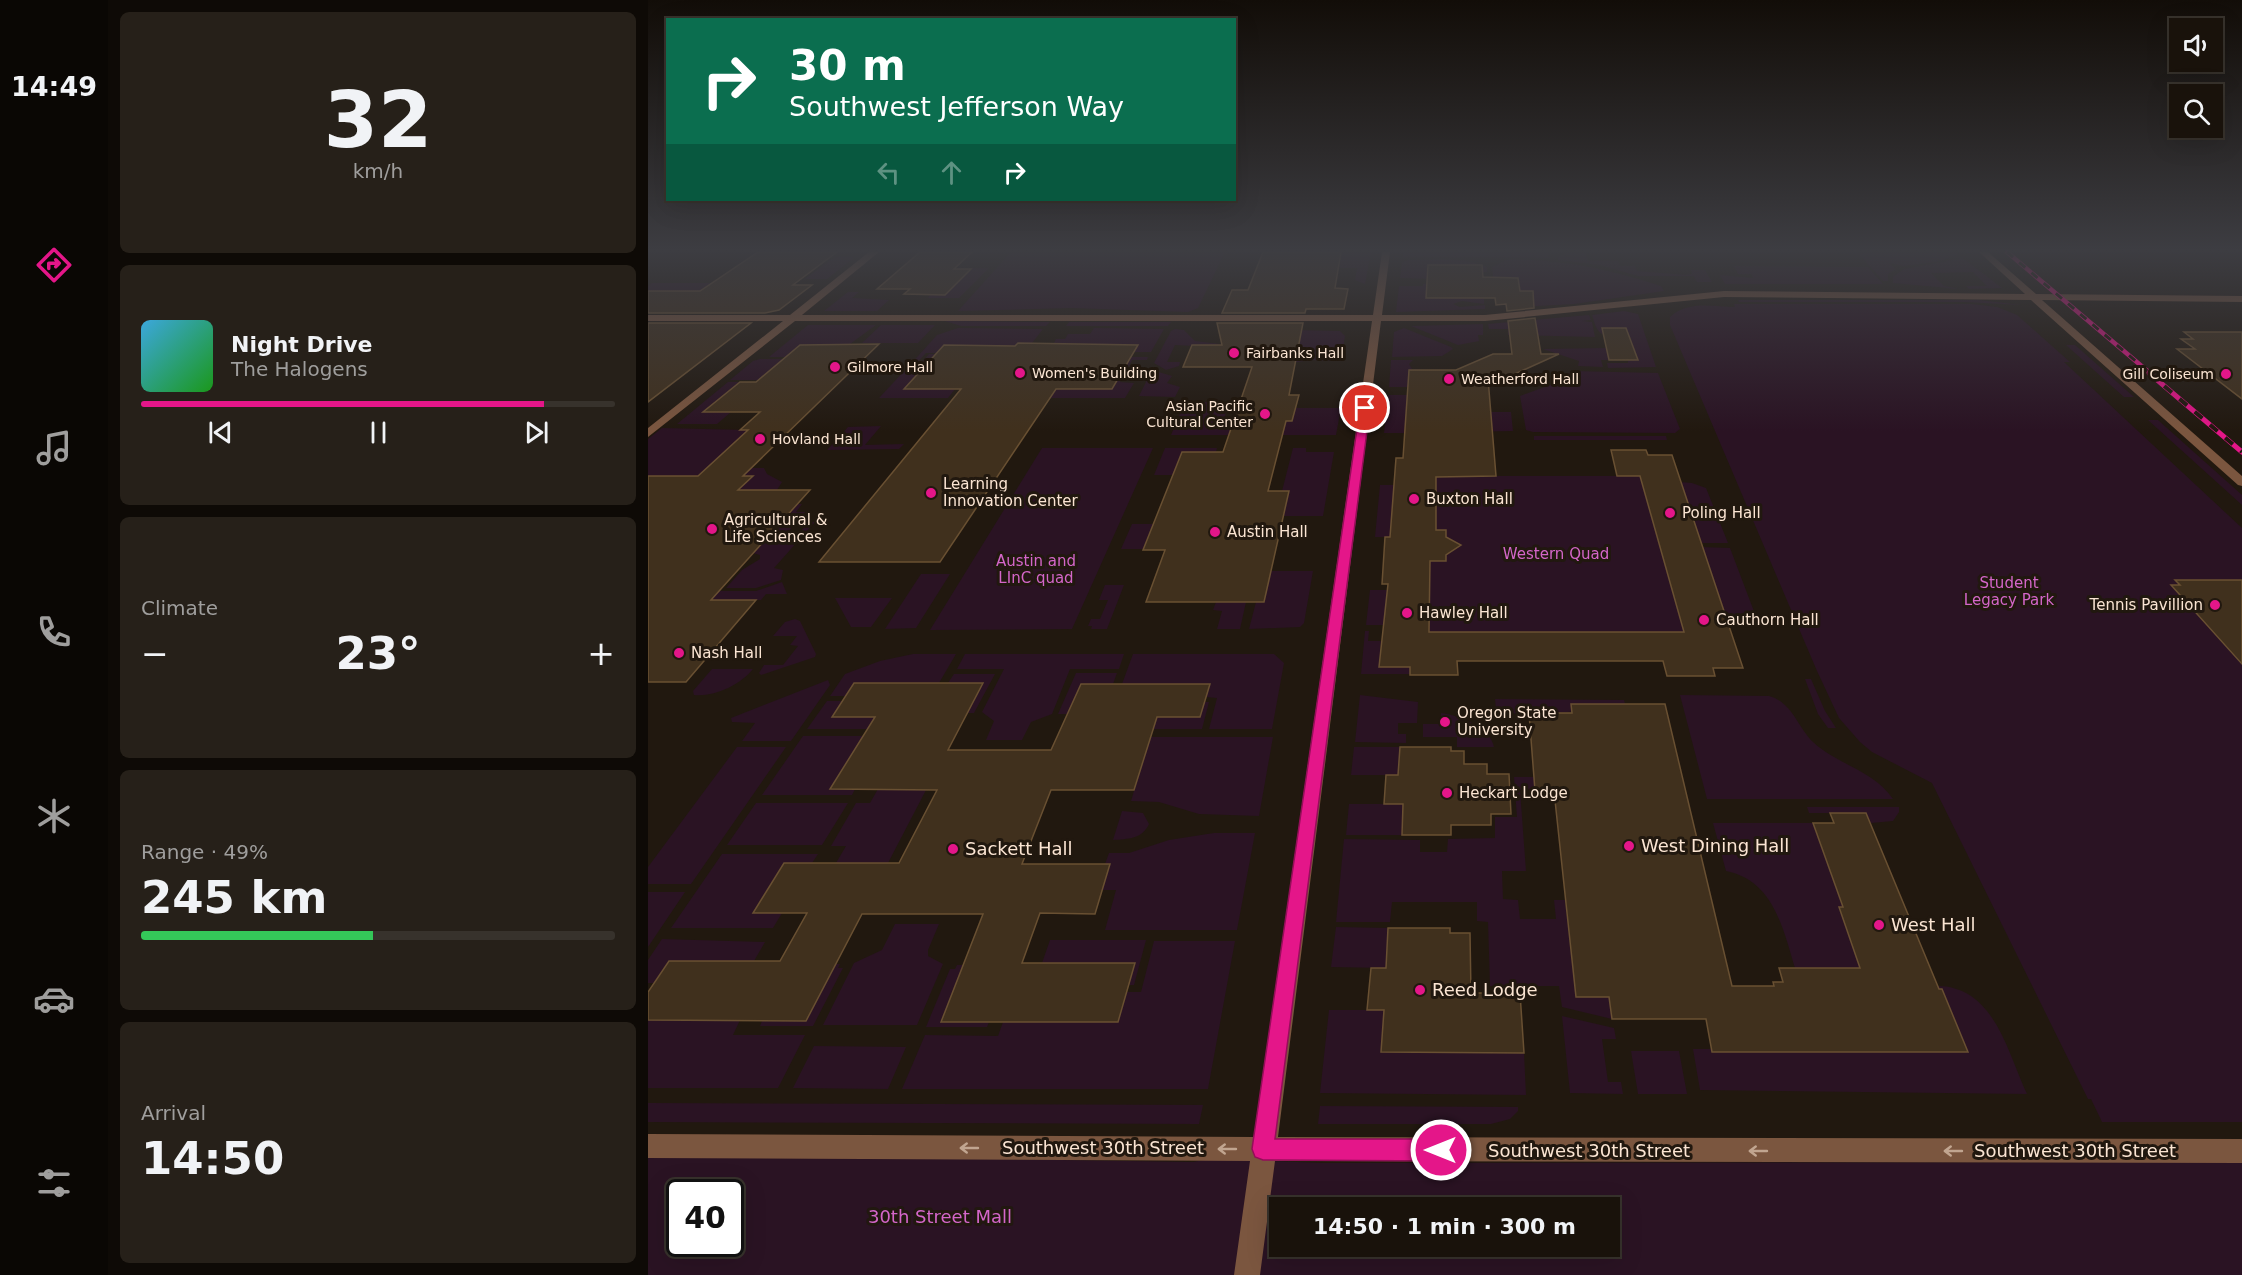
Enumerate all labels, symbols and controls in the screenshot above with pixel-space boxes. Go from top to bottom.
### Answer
map controls [2169,18,2223,138]
button: sound [2169,18,2223,72]
text: 30 m [789,41,906,90]
icon: right [690,42,768,120]
text: 14:49 [11,71,97,102]
text: 32 [324,75,432,165]
button: search [2169,84,2223,138]
text: Southwest Jefferson Way [789,91,1124,122]
icon: left [872,156,905,189]
icon: ahead [935,156,968,189]
icon: right [998,156,1031,189]
text: km/h [353,159,403,183]
icon: directions [33,244,75,286]
text: Night Drive [231,332,372,357]
place label: Fairbanks Hall [1246,345,1344,361]
marker: Fairbanks Hall [1227,346,1241,360]
text: The Halogens [231,357,368,381]
place label: Gilmore Hall [847,359,933,375]
marker: Gilmore Hall [828,360,842,374]
place label: Women's Building [1032,365,1157,381]
marker: Women's Building [1013,366,1027,380]
place label: Gill Coliseum [2122,366,2214,382]
marker: Gill Coliseum [2219,367,2233,381]
place label: Weatherford Hall [1461,371,1579,387]
marker: Weatherford Hall [1442,372,1456,386]
pin [1339,382,1390,433]
icon: arrive [1348,391,1381,424]
place label: Asian Pacific Cultural Center [1146,398,1253,430]
marker: Asian Pacific Cultural Center [1258,407,1272,421]
icon: previous [204,416,237,449]
icon: pause [362,416,395,449]
icon: next [520,416,553,449]
icon: music [33,427,75,469]
place label: Hovland Hall [772,431,861,447]
marker: Hovland Hall [753,432,767,446]
place label: Learning Innovation Center [943,475,1079,510]
marker: Learning Innovation Center [924,486,938,500]
place label: Buxton Hall [1426,490,1513,508]
marker: Buxton Hall [1407,492,1421,506]
place label: Poling Hall [1682,504,1761,522]
marker: Poling Hall [1663,506,1677,520]
place label: Agricultural & Life Sciences [724,511,828,546]
marker: Agricultural & Life Sciences [705,522,719,536]
place label: Austin Hall [1227,523,1308,541]
marker: Austin Hall [1208,525,1222,539]
park label: Western Quad [1503,545,1609,563]
park label: Austin and LInC quad [996,552,1076,587]
park label: Student Legacy Park [1964,574,2054,609]
text: Climate [141,596,218,620]
place label: Tennis Pavillion [2089,596,2203,614]
marker: Tennis Pavillion [2208,598,2222,612]
place label: Hawley Hall [1419,604,1508,622]
marker: Hawley Hall [1400,606,1414,620]
icon: phone [33,611,75,653]
place label: Cauthorn Hall [1716,611,1819,629]
marker: Cauthorn Hall [1697,613,1711,627]
text: 23° [335,627,421,680]
text: − [141,634,169,673]
text: + [587,634,615,673]
place label: Nash Hall [691,644,762,662]
marker: Nash Hall [672,646,686,660]
place label: Oregon State University [1457,704,1557,739]
marker: Oregon State University [1438,715,1452,729]
place label: Heckart Lodge [1459,784,1568,802]
marker: Heckart Lodge [1440,786,1454,800]
icon: climate [33,795,75,837]
place label: West Dining Hall [1641,835,1789,856]
place label: Sackett Hall [965,838,1073,859]
marker: West Dining Hall [1622,839,1636,853]
text: Range · 49% [141,840,268,864]
marker: Sackett Hall [946,842,960,856]
text: 245 km [141,871,327,924]
place label: West Hall [1891,914,1976,935]
marker: West Hall [1872,918,1886,932]
icon: car [33,978,75,1020]
place label: Reed Lodge [1432,979,1538,1000]
marker: Reed Lodge [1413,983,1427,997]
text: Arrival [141,1101,206,1125]
position arrow [1409,1118,1473,1182]
text: 14:50 [141,1132,284,1185]
street label: Southwest 30th Street [1002,1137,1204,1158]
street label: Southwest 30th Street [1488,1140,1690,1161]
street label: Southwest 30th Street [1974,1140,2176,1161]
one-way arrow [959,1142,979,1154]
one-way arrow [1217,1143,1237,1155]
one-way arrow [1748,1145,1768,1157]
one-way arrow [1943,1145,1963,1157]
icon: filters [33,1162,75,1204]
speed limit sign: 40 [666,1179,744,1257]
park label: 30th Street Mall [868,1206,1012,1227]
text: 14:50 · 1 min · 300 m [1313,1214,1576,1239]

